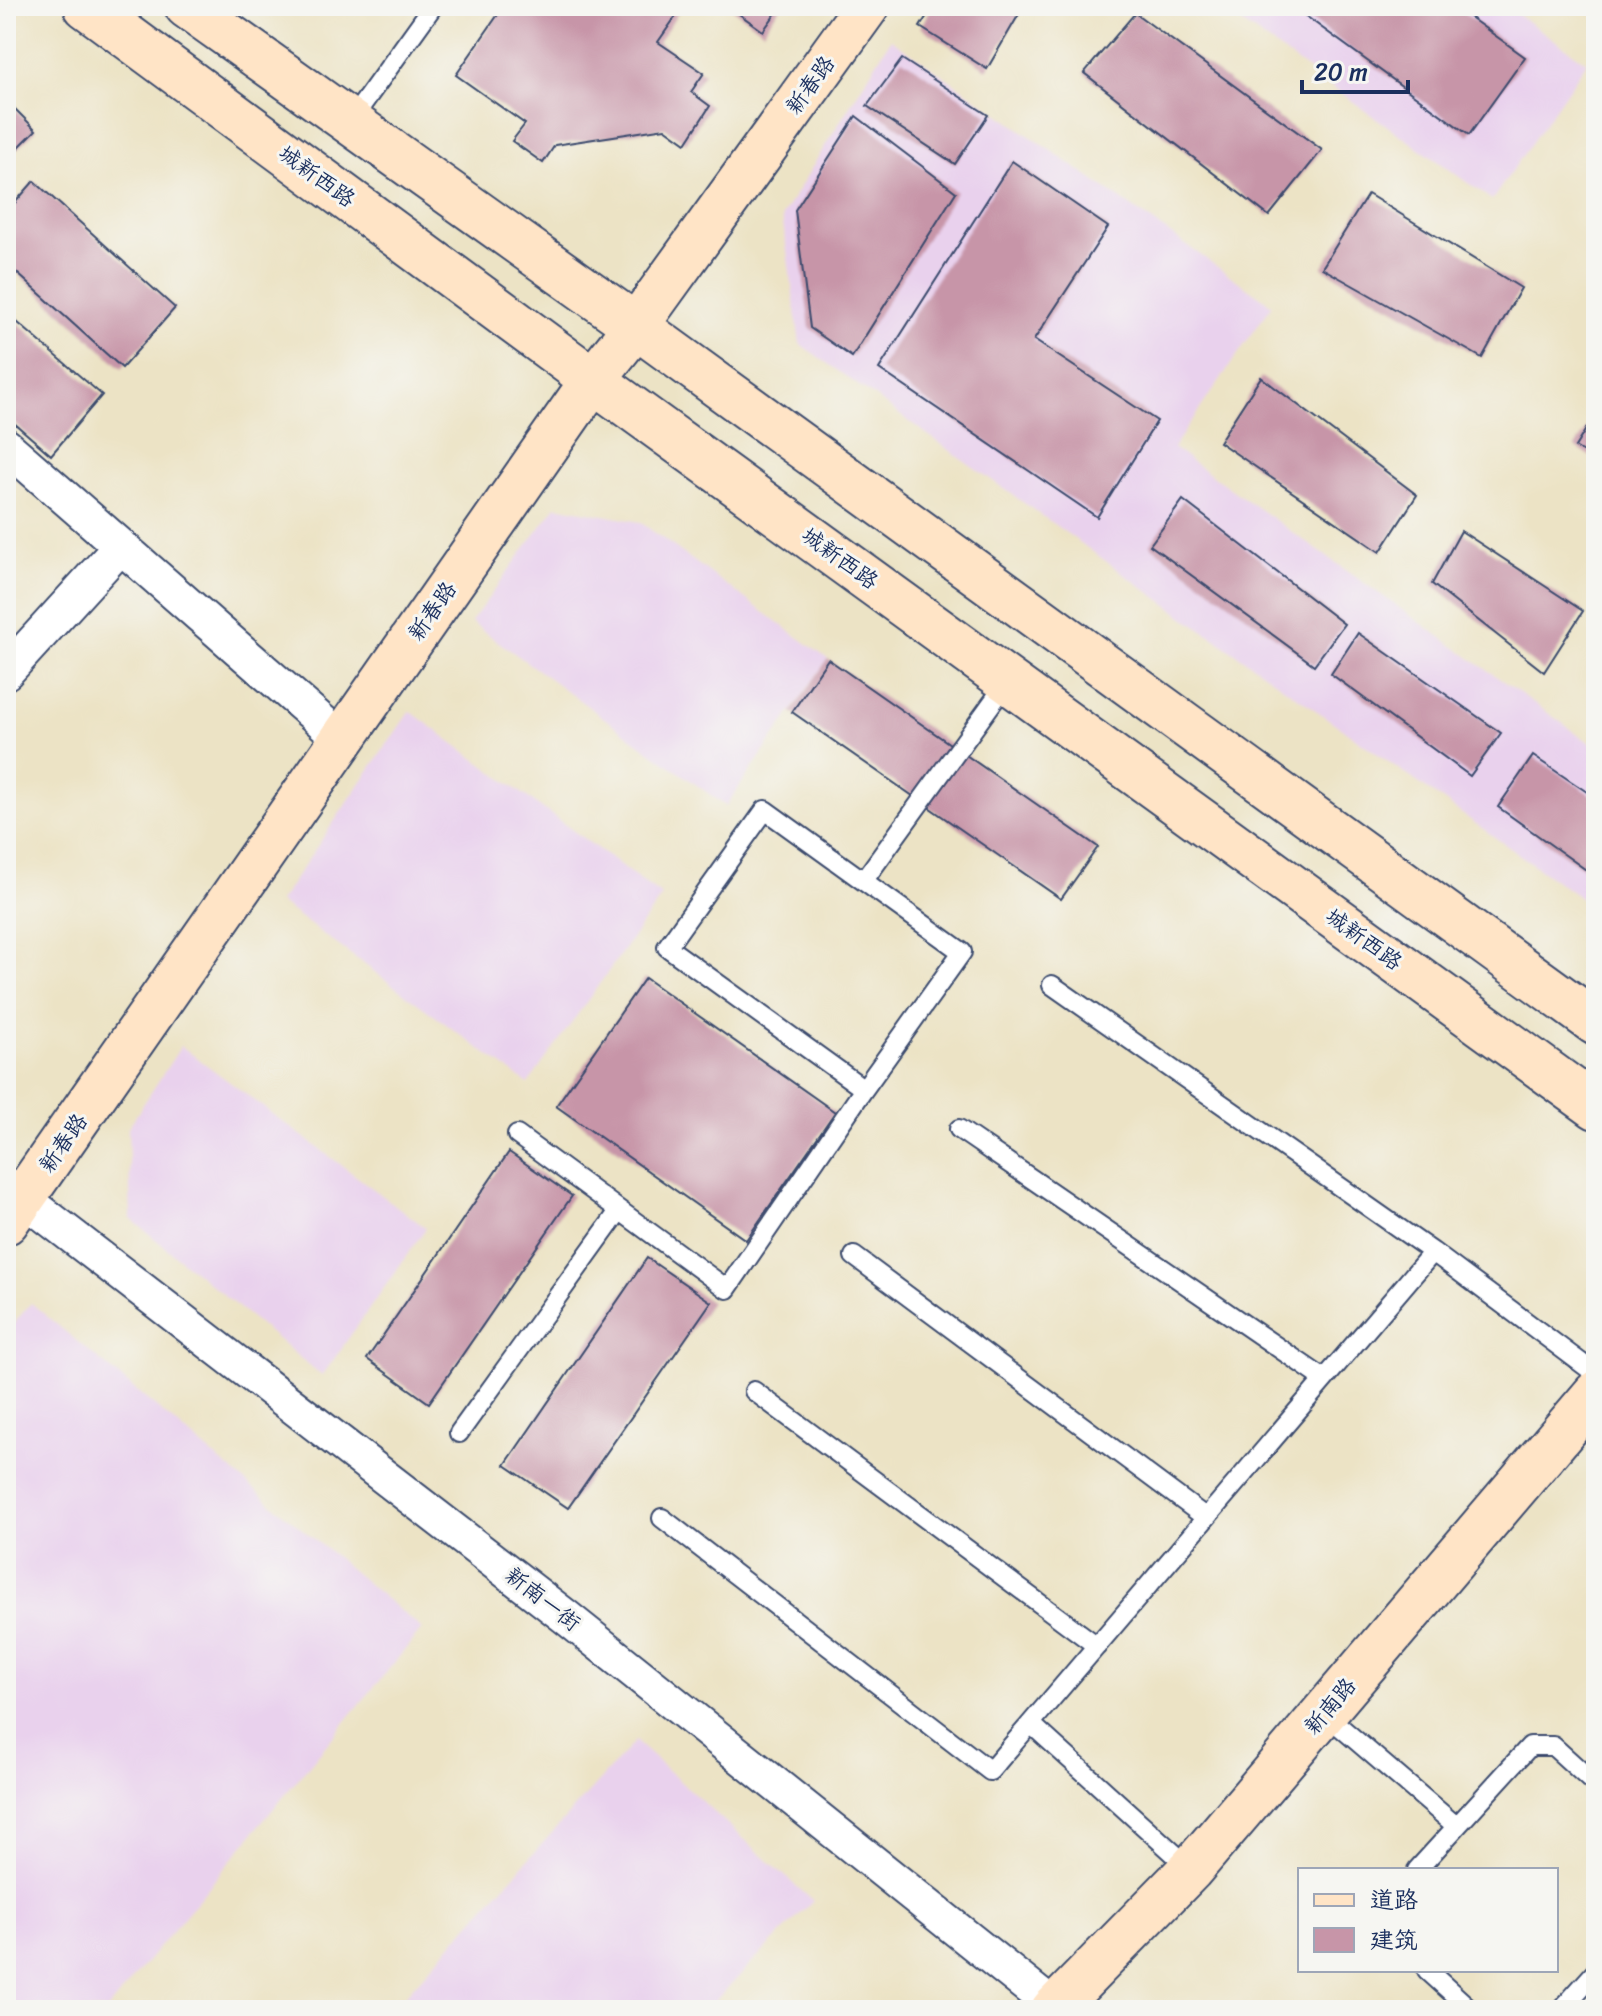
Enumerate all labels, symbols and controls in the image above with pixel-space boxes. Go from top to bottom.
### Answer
scale bar [1302,44,1408,94]
street label: 新春路 [775,47,845,123]
text: 20 m [1314,51,1368,93]
street label: 城新西路 [270,134,364,218]
street label: 城新西路 [793,516,887,600]
street label: 新春路 [397,573,467,649]
street label: 城新西路 [1317,897,1411,981]
street label: 新春路 [28,1105,98,1181]
street label: 新南一街 [496,1557,590,1641]
street label: 新南路 [1294,1668,1366,1744]
legend [1298,1868,1558,1972]
text: 道路 [1370,1879,1418,1921]
text: 建筑 [1370,1919,1418,1961]

